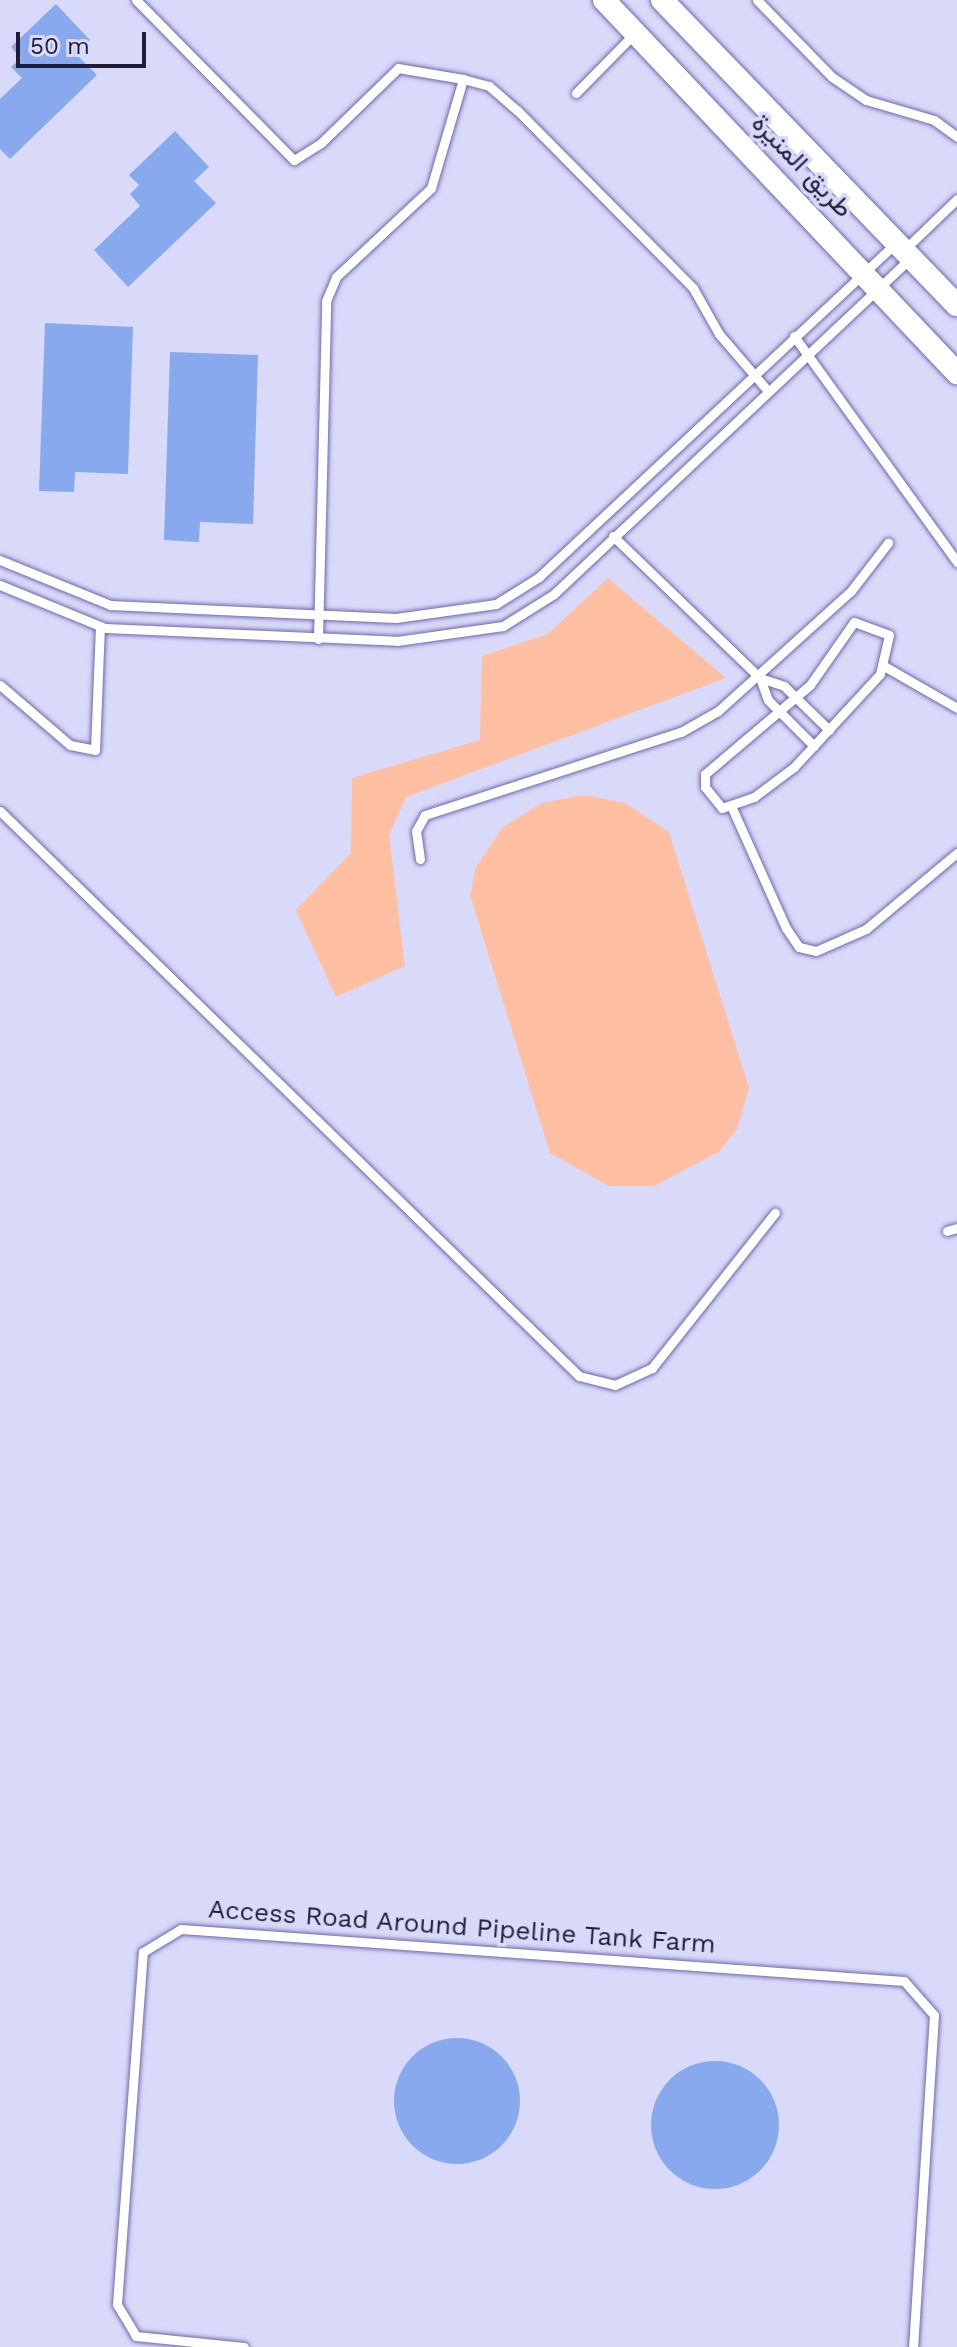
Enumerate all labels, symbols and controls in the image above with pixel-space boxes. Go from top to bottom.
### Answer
scale bar [20,16,150,66]
text: 50 m [30,32,90,60]
street label: طريق المنيرة [745,108,859,224]
street label: Access Road Around Pipeline Tank Farm [206,1894,718,1960]

